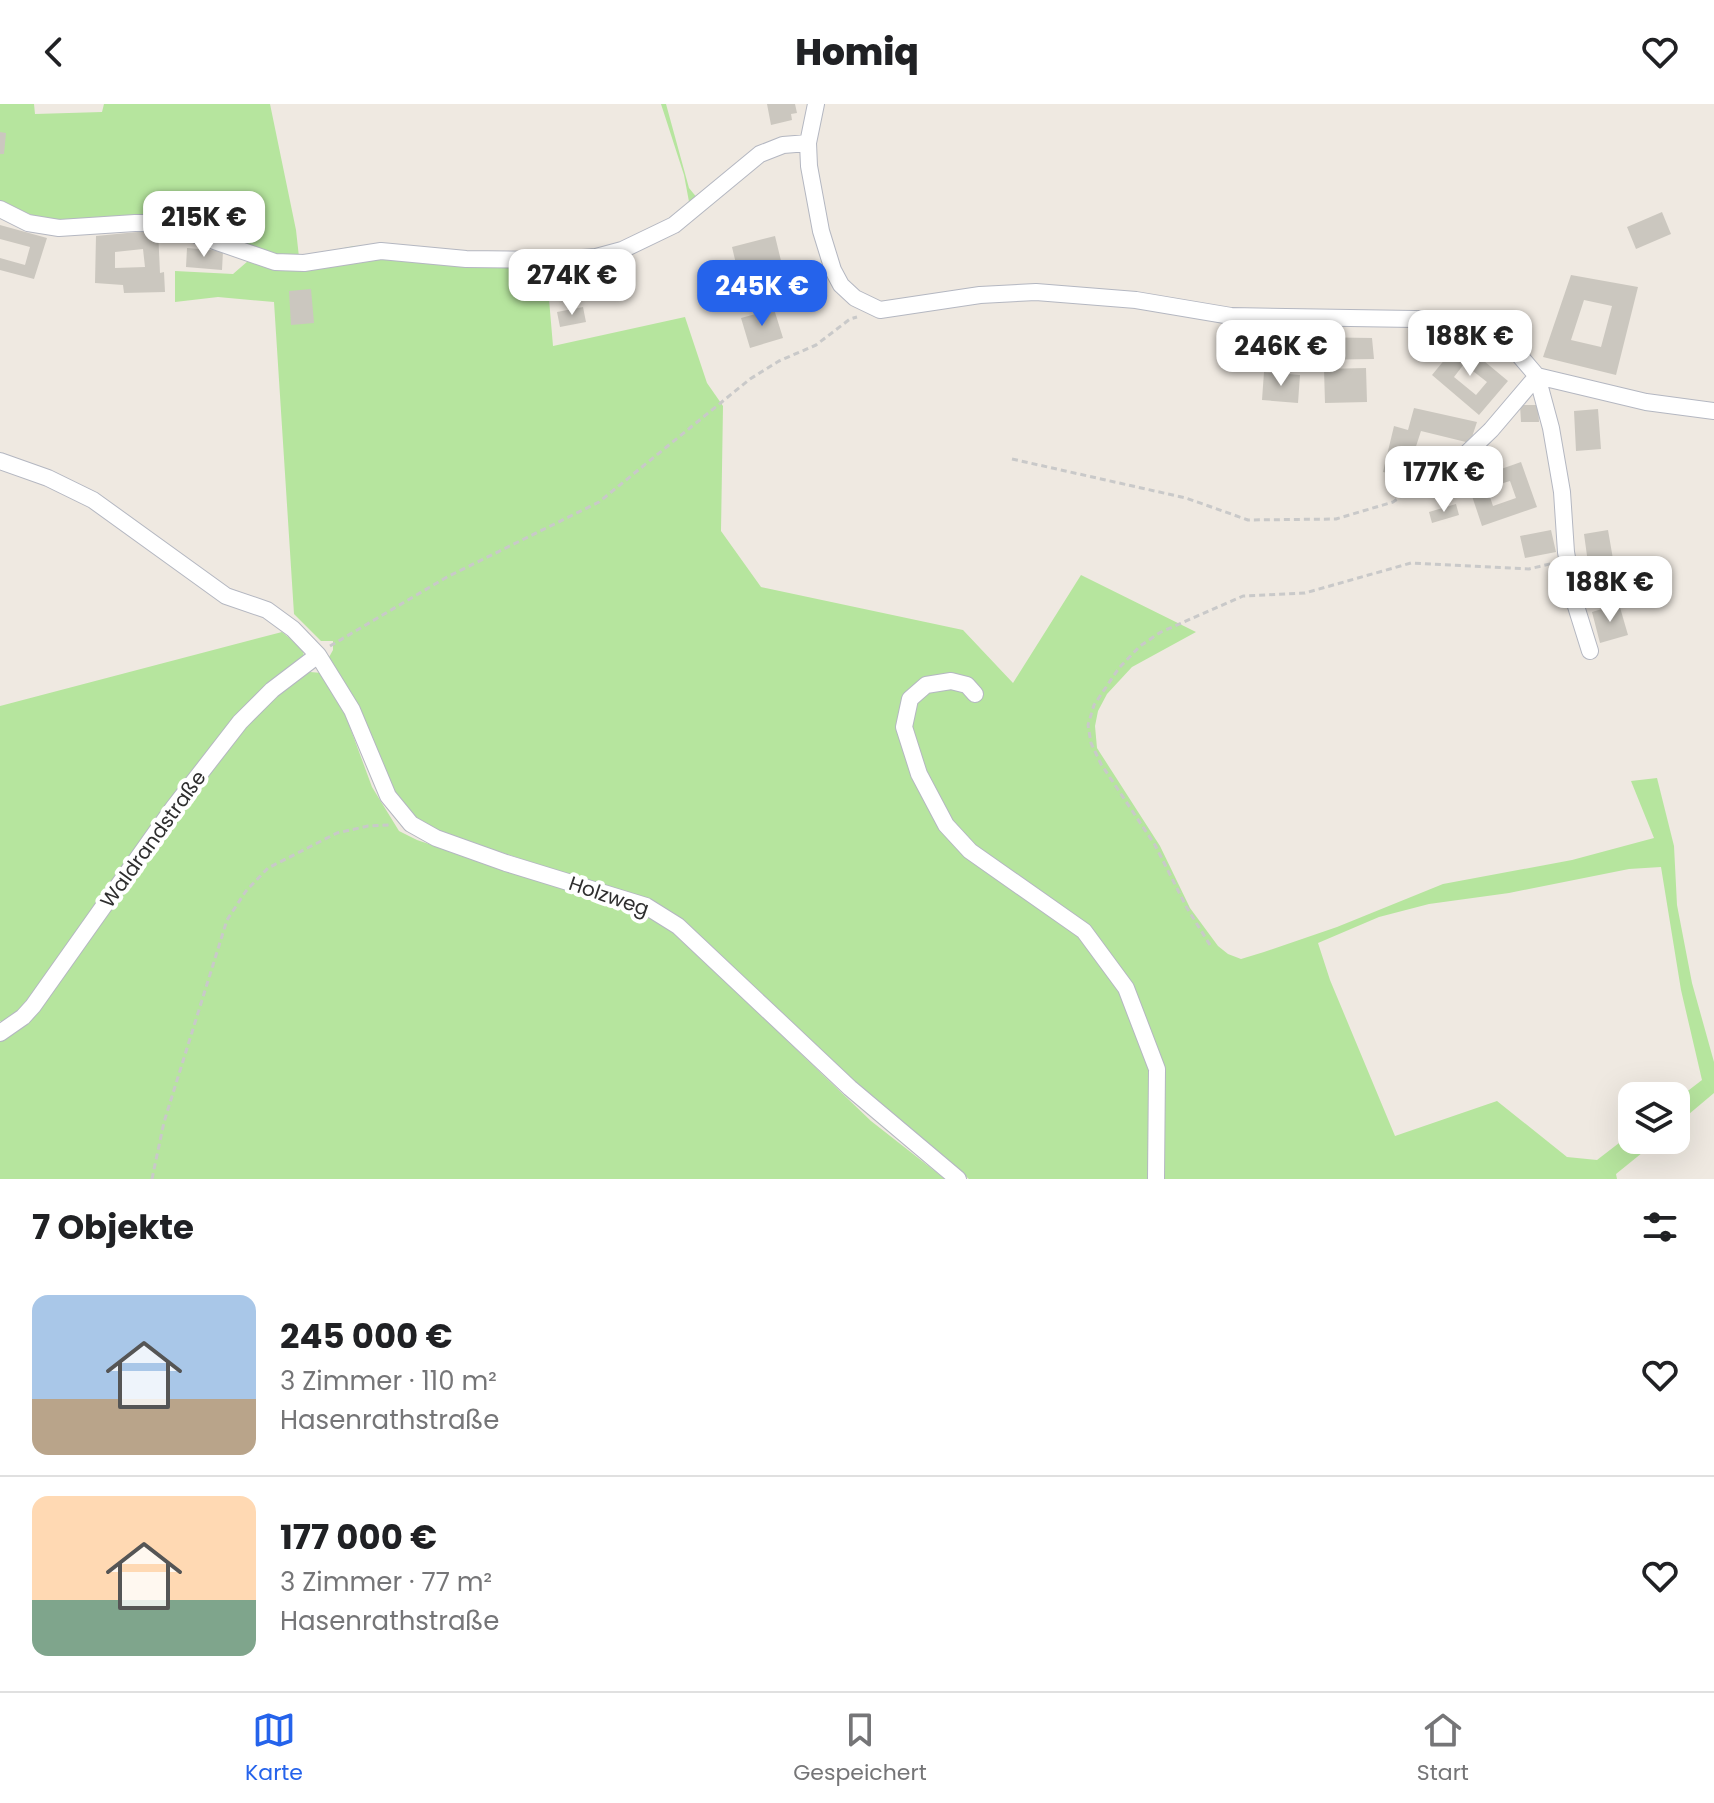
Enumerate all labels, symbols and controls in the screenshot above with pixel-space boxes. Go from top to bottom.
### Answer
text: Homiq [795,27,919,78]
icon: back [32,30,76,74]
icon: heart [1638,30,1682,74]
pin: 215K € [139,191,269,259]
text: 215K € [161,199,247,235]
pin: 274K € [507,249,637,317]
text: 274K € [527,257,617,293]
pin: 245K € [697,260,827,328]
text: 245K € [715,268,809,304]
pin: 188K € [1405,310,1535,378]
text: 188K € [1426,318,1514,354]
pin: 246K € [1216,320,1346,388]
text: 246K € [1234,328,1328,364]
pin: 177K € [1379,446,1509,514]
text: 177K € [1403,454,1485,490]
pin: 188K € [1545,556,1675,624]
text: 188K € [1566,564,1654,600]
street label: Waldrandstraße [94,765,212,913]
street label: Holzweg [565,869,653,923]
map controls [1618,1082,1690,1154]
button: layers [1618,1082,1690,1154]
text: 7 Objekte [32,1203,194,1251]
icon: filters [1638,1205,1682,1249]
text: 245 000 € [280,1312,453,1360]
icon: home [96,1327,192,1423]
icon: heart [1638,1353,1682,1397]
text: 3 Zimmer · 110 m² [280,1363,497,1399]
text: Hasenrathstraße [280,1402,499,1438]
text: 177 000 € [280,1513,437,1561]
icon: home [96,1528,192,1624]
icon: heart [1638,1554,1682,1598]
text: 3 Zimmer · 77 m² [280,1564,492,1600]
text: Hasenrathstraße [280,1603,499,1639]
tab: Karte [245,1708,303,1789]
tab: Gespeichert [793,1708,927,1789]
tab: Start [1417,1708,1469,1789]

